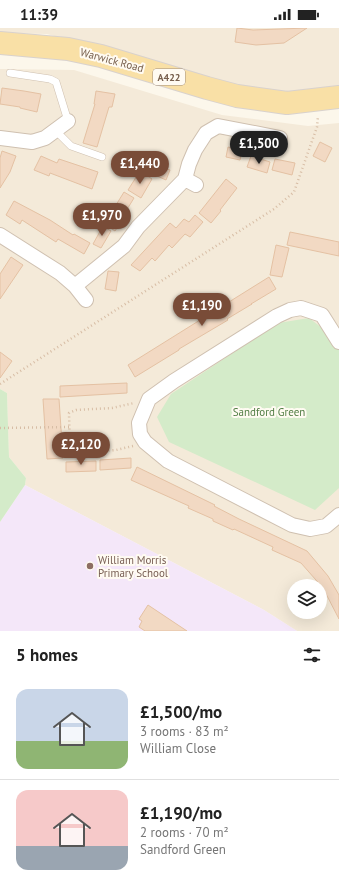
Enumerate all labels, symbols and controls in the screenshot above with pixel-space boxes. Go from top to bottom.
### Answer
text: 11:39 [20,5,58,24]
street label: Warwick Road [79,45,145,75]
road number: A422 [153,69,185,85]
pin: £1,500 [226,131,292,165]
text: £1,500 [239,135,279,152]
pin: £1,440 [107,151,173,185]
text: £1,440 [120,155,160,172]
pin: £1,970 [69,203,135,237]
text: £1,970 [82,207,122,224]
pin: £1,190 [169,293,235,327]
text: £1,190 [182,297,222,314]
park label: Sandford Green [233,405,305,419]
pin: £2,120 [48,432,114,466]
text: £2,120 [61,436,101,453]
place label: William Morris Primary School [98,553,169,580]
marker: William Morris Primary School [85,561,95,571]
map controls [287,579,327,619]
button: layers [287,579,327,619]
text: 5 homes [16,644,78,666]
icon: filters [301,644,323,666]
text: £1,500/mo [140,701,222,723]
icon: home [48,705,96,753]
text: 3 rooms · 83 m² [140,723,229,740]
text: William Close [140,740,216,757]
text: £1,190/mo [140,802,222,824]
icon: home [48,806,96,854]
text: 2 rooms · 70 m² [140,824,229,841]
text: Sandford Green [140,841,226,858]

